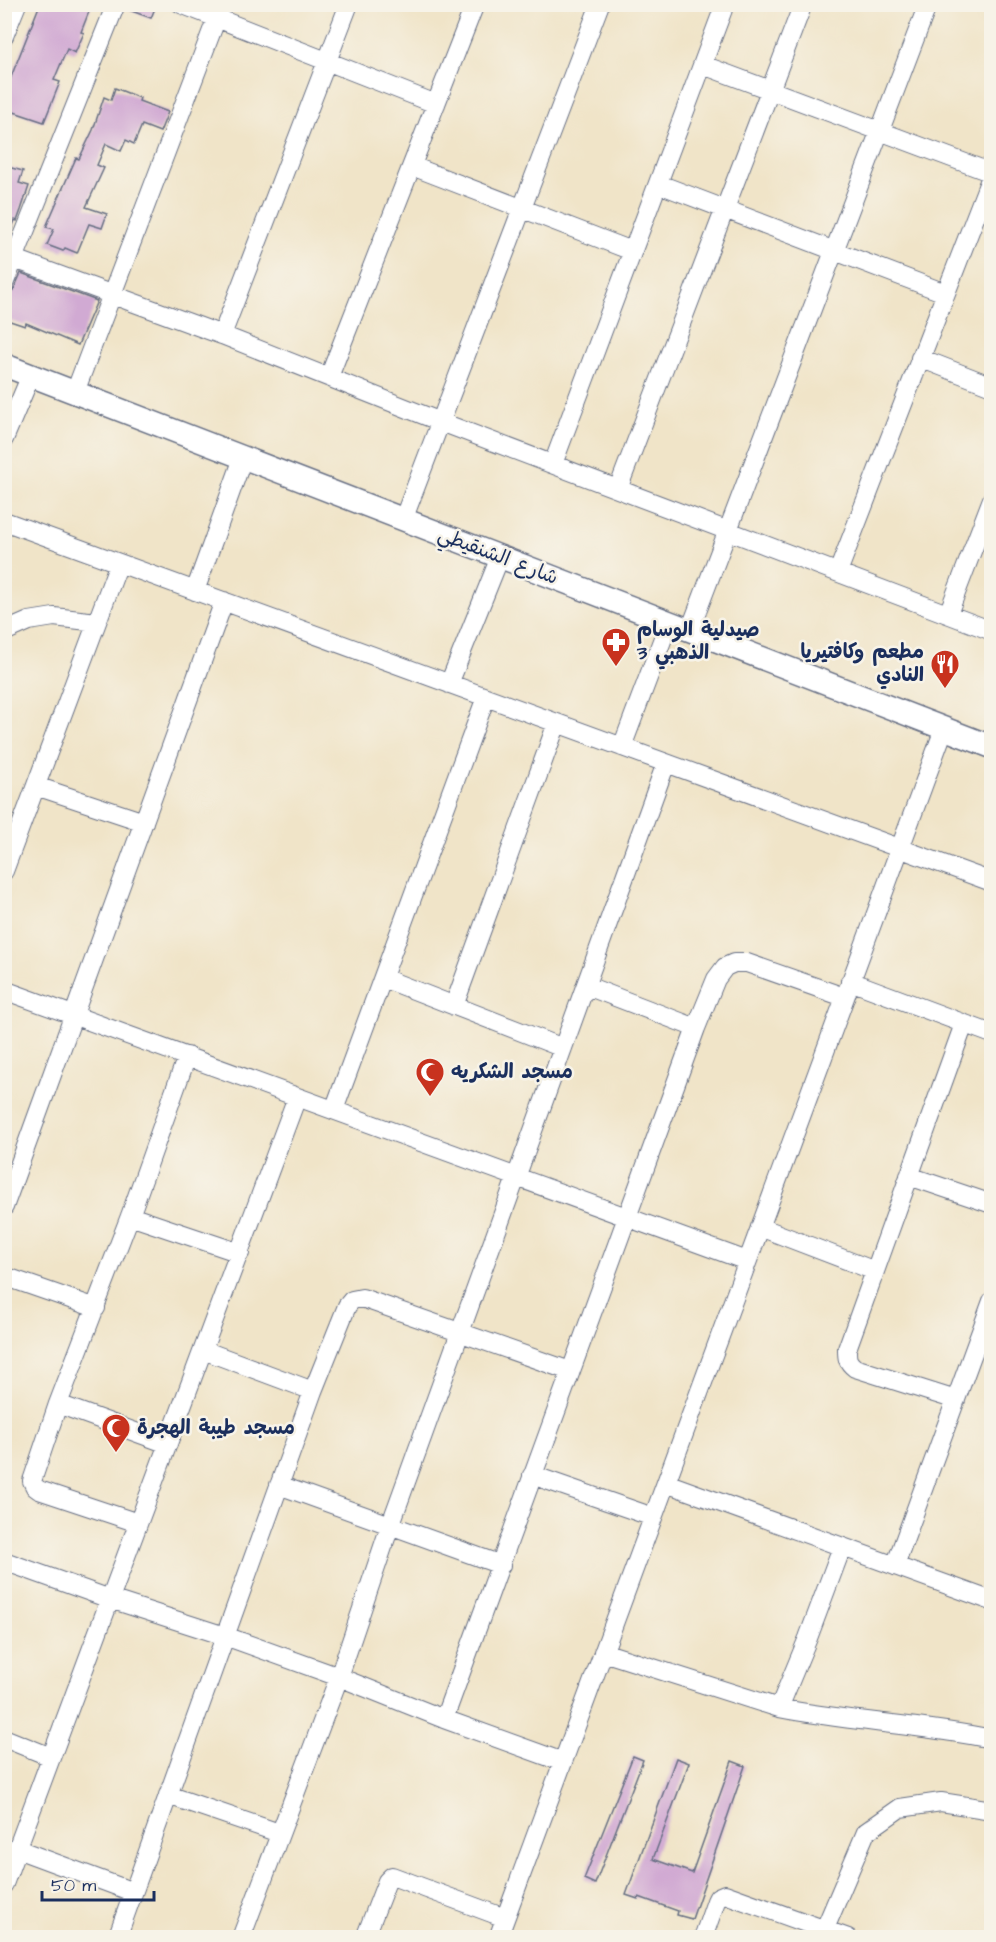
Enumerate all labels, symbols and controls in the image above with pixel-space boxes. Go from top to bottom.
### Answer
street label: شارع الشنقيطي [433,520,562,595]
place label: صيدلية الوسام الذهبي 3 [636,616,760,670]
pharmacy icon: صيدلية الوسام الذهبي 3 [600,626,632,668]
place label: مطعم وكافتيريا النادي [800,638,924,690]
restaurant icon: مطعم وكافتيريا النادي [929,648,961,690]
mosque icon: مسجد الشكريه [414,1056,446,1098]
place label: مسجد الشكريه [451,1058,573,1086]
mosque icon: مسجد طيبة الهجرة [100,1412,132,1454]
place label: مسجد طيبة الهجرة [137,1414,295,1442]
scale bar [42,1864,154,1902]
text: 50 m [51,1873,96,1898]

